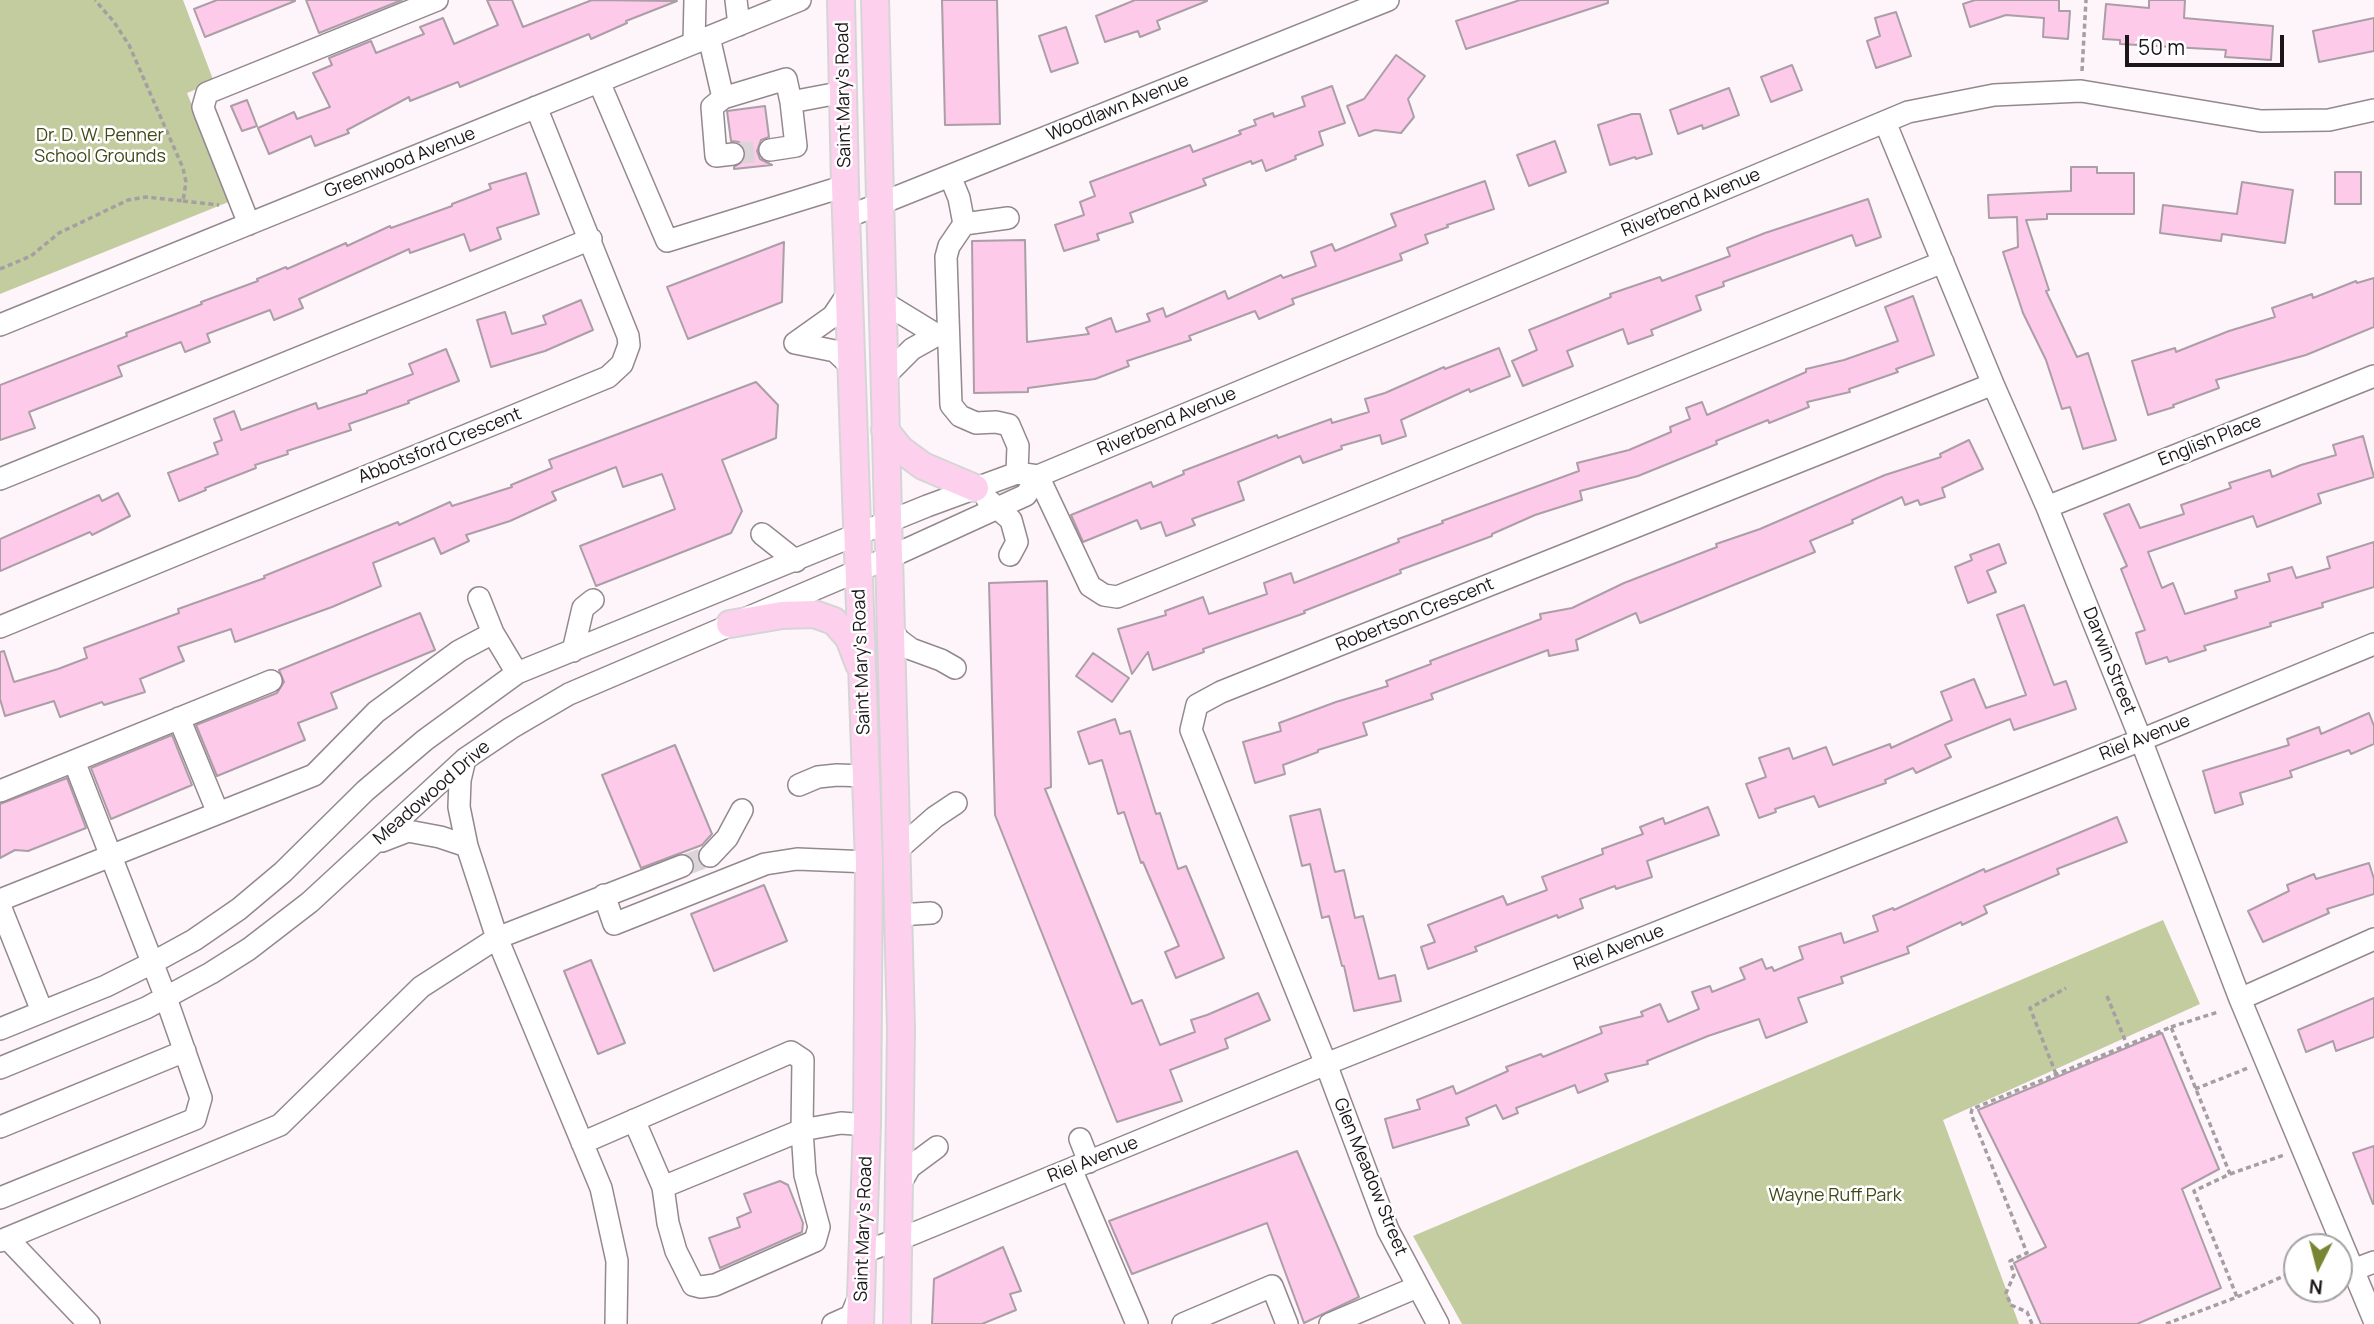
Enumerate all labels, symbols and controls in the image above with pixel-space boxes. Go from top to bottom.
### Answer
scale bar [2129,21,2288,65]
street label: Saint Mary's Road [832,22,856,168]
text: 50 m [2138,33,2185,61]
street label: Woodlawn Avenue [1044,70,1192,146]
street label: Greenwood Avenue [321,123,479,203]
park label: Dr. D. W. Penner School Grounds [34,125,166,168]
street label: Riverbend Avenue [1618,164,1764,242]
street label: Riverbend Avenue [1094,383,1240,461]
street label: Abbotsford Crescent [355,403,525,489]
street label: English Place [2155,411,2265,471]
street label: Robertson Crescent [1333,573,1497,657]
street label: Saint Mary's Road [849,589,875,735]
street label: Darwin Street [2078,604,2140,718]
street label: Riel Avenue [2097,710,2193,766]
street label: Meadowood Drive [369,736,495,850]
street label: Riel Avenue [1571,920,1667,976]
street label: Glen Meadow Street [1328,1095,1412,1259]
street label: Riel Avenue [1045,1132,1141,1188]
street label: Saint Mary's Road [851,1156,877,1302]
park label: Wayne Ruff Park [1768,1185,1902,1207]
north arrow [2283,1233,2353,1303]
text: N [2308,1273,2324,1301]

